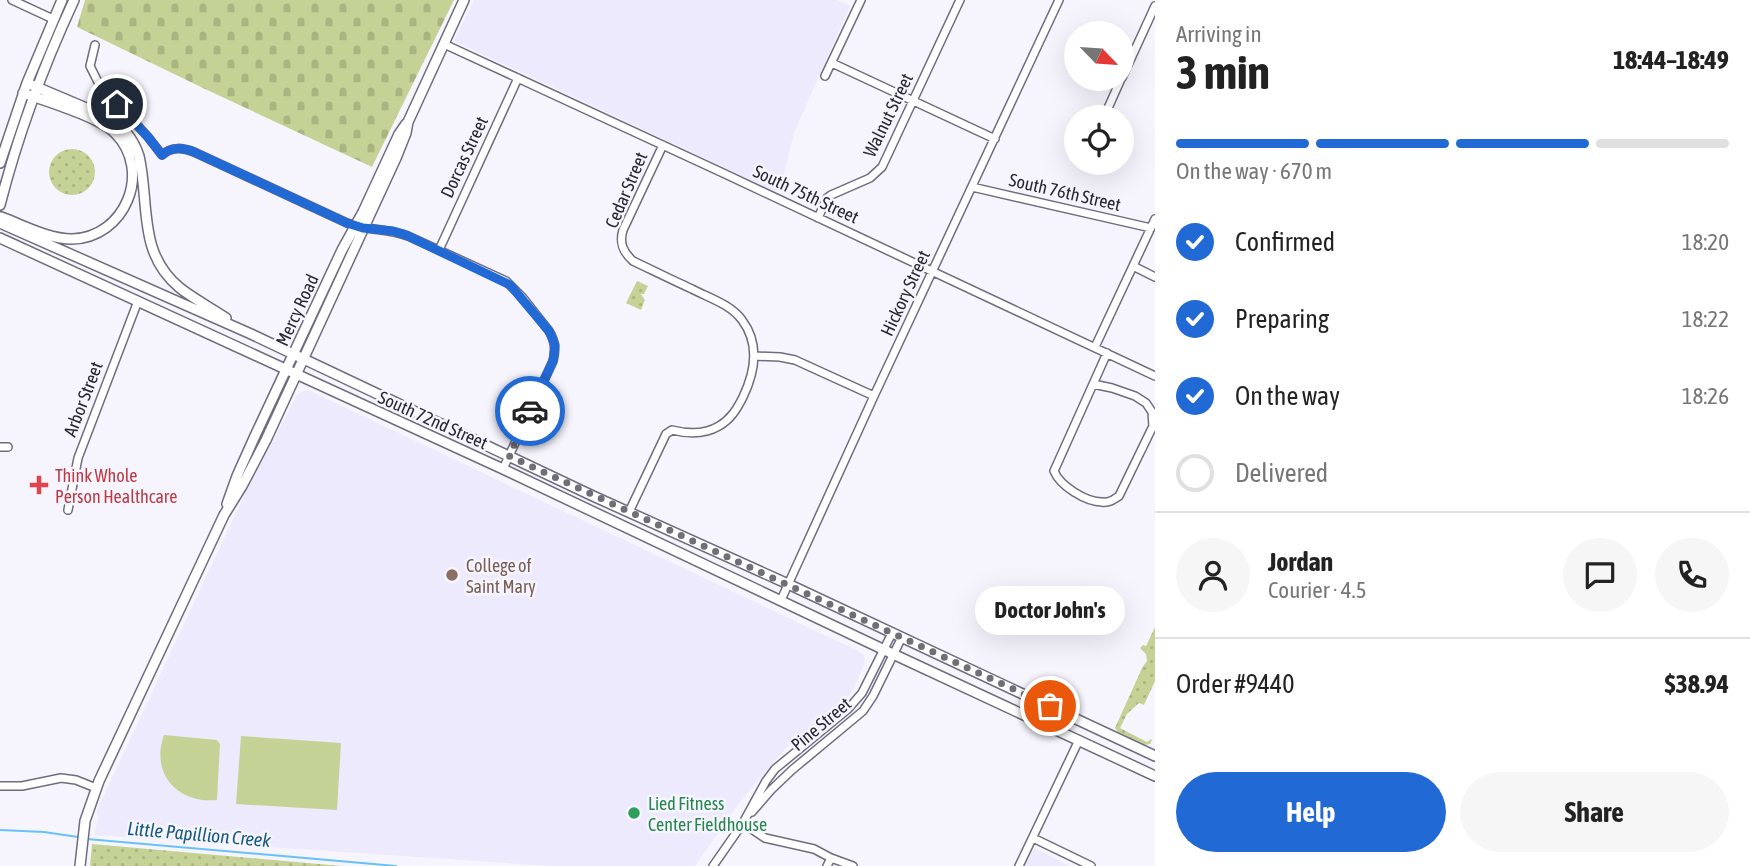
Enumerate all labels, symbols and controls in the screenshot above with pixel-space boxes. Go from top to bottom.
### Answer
north arrow [1064,21,1134,91]
map controls [1064,21,1134,175]
text: Arriving in [1176,21,1262,47]
text: 18:44–18:49 [1613,45,1729,75]
text: 3 min [1176,46,1270,99]
street label: Walnut Street [859,70,917,160]
pin [87,74,147,134]
icon: home [98,85,136,123]
button: locate [1064,105,1134,175]
street label: Dorcas Street [436,113,492,201]
street label: Cedar Street [601,149,651,231]
text: On the way · 670 m [1176,158,1332,184]
street label: South 75th Street [750,160,862,228]
street label: South 76th Street [1007,169,1123,215]
icon: check [1176,223,1214,261]
text: Confirmed [1235,227,1335,257]
text: 18:20 [1682,229,1729,255]
street label: Hickory Street [876,247,934,339]
street label: Mercy Road [271,271,323,349]
icon: check [1176,300,1214,338]
text: Preparing [1235,304,1329,334]
text: 18:22 [1682,306,1729,332]
street label: Arbor Street [59,359,107,439]
courier [495,376,565,446]
icon: check [1176,377,1214,415]
text: On the way [1235,381,1340,411]
text: 18:26 [1682,383,1729,409]
street label: South 72nd Street [375,387,491,453]
icon: car [511,392,549,430]
text: Delivered [1235,458,1328,488]
place label: Think Whole Person Healthcare [55,465,177,507]
marker: Think Whole Person Healthcare [29,475,49,495]
button: person [1176,538,1250,612]
button: chat [1563,538,1637,612]
button: phone [1655,538,1729,612]
text: Jordan [1268,547,1333,577]
place label: College of Saint Mary [466,555,536,597]
marker: College of Saint Mary [444,567,460,583]
text: Courier · 4.5 [1268,577,1367,603]
callout: Doctor John's [975,587,1125,636]
text: Doctor John's [994,597,1106,623]
text: Order #9440 [1176,669,1295,699]
text: $38.94 [1665,669,1729,699]
pin [1020,676,1080,736]
icon: bag [1031,687,1069,725]
street label: Pine Street [787,693,855,755]
button: Help [1176,772,1446,852]
button: Share [1460,772,1729,852]
place label: Lied Fitness Center Fieldhouse [648,793,767,835]
marker: Lied Fitness Center Fieldhouse [626,805,642,821]
water label: Little Papillion Creek [126,817,272,851]

